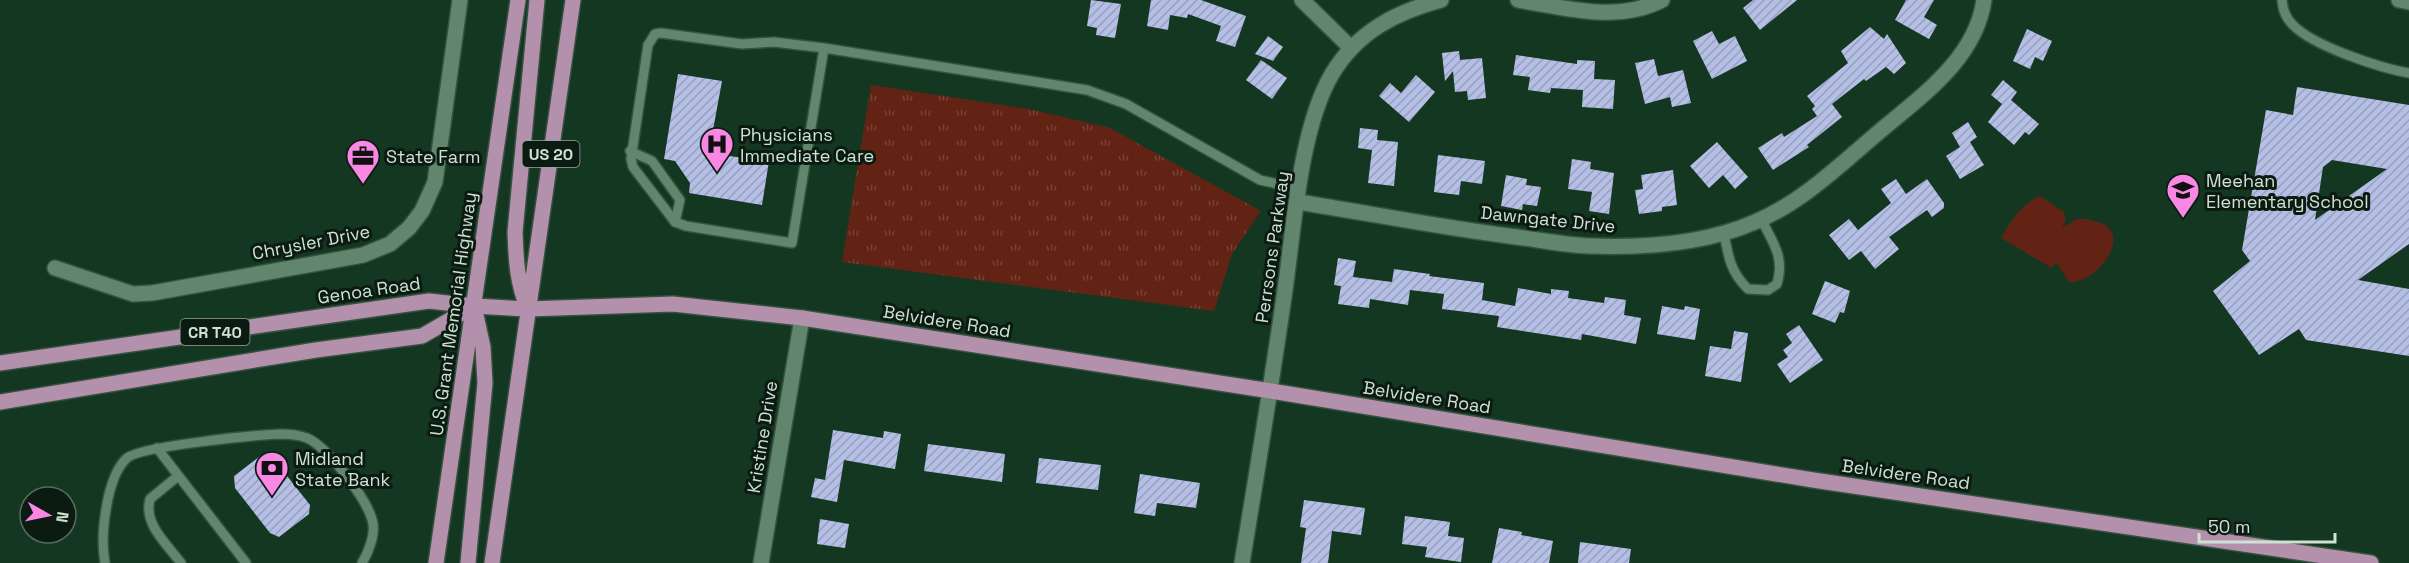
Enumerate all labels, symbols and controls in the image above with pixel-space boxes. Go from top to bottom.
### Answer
place label: Physicians Immediate Care [740,123,874,167]
hospital icon: Physicians Immediate Care [699,126,735,173]
office icon: State Farm [345,138,381,185]
road number: US 20 [522,141,580,167]
place label: State Farm [386,145,480,168]
place label: Meehan Elementary School [2206,169,2369,213]
street label: Perrsons Parkway [1250,170,1294,324]
school or university icon: Meehan Elementary School [2165,172,2201,219]
street label: U.S. Grant Memorial Highway [425,191,481,437]
street label: Dawngate Drive [1480,200,1616,238]
street label: Chrysler Drive [250,219,372,265]
street label: Genoa Road [316,271,422,309]
street label: Belvidere Road [881,300,1013,342]
road number: CR T40 [180,319,250,345]
street label: Belvidere Road [1361,376,1493,418]
street label: Kristine Drive [742,379,782,495]
place label: Midland State Bank [295,447,391,491]
bank icon: Midland State Bank [254,450,290,497]
street label: Belvidere Road [1840,454,1972,494]
north arrow [18,485,78,545]
scale bar [2199,506,2336,544]
text: N [51,510,74,524]
text: 50 m [2208,515,2250,538]

